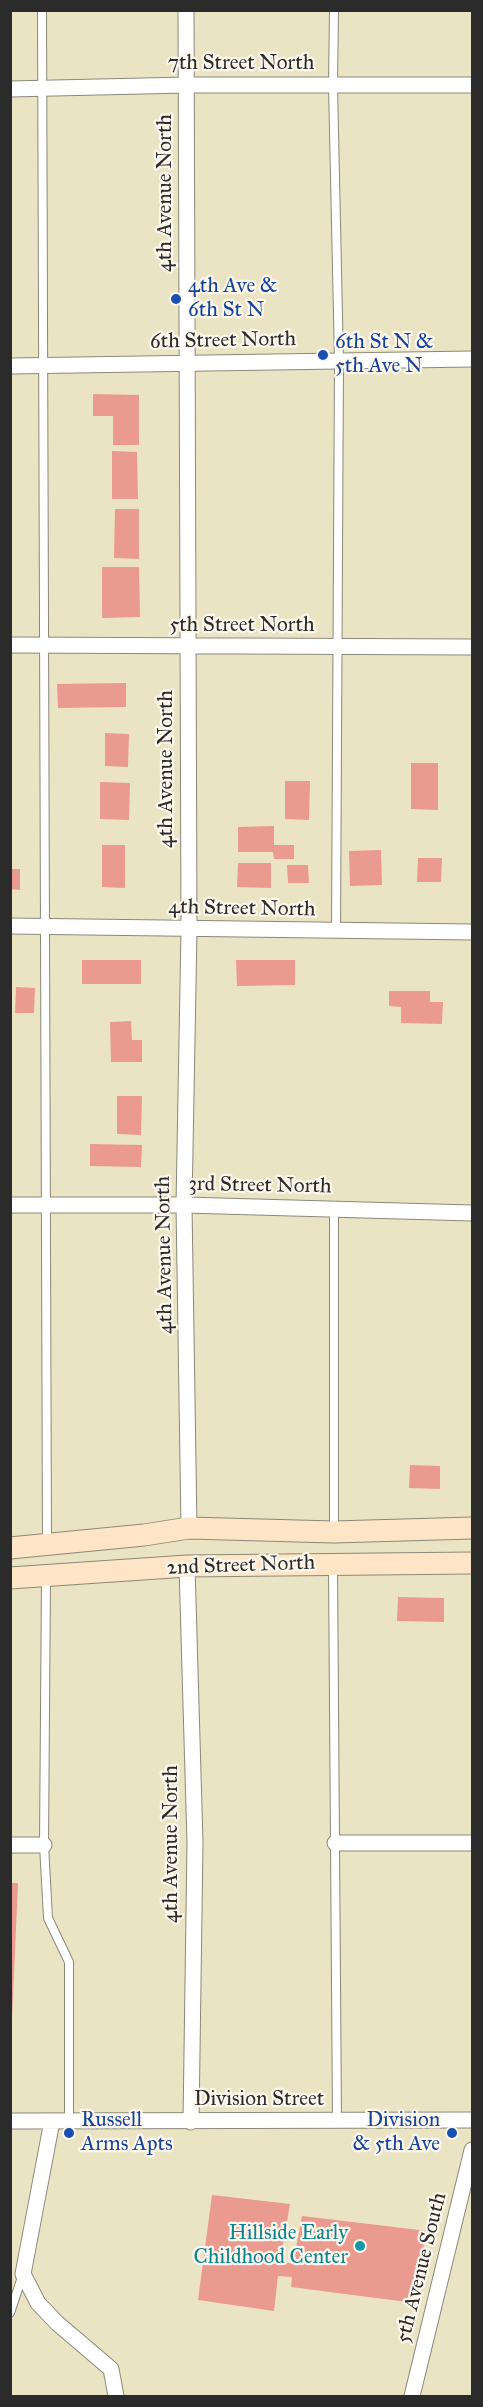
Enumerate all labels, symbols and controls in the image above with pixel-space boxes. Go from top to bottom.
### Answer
street label: 7th Street North [168,51,314,77]
street label: 4th Avenue North [153,114,179,272]
place label: 4th Ave & 6th St N [188,274,278,324]
marker: 4th Ave & 6th St N [169,292,183,306]
street label: 6th Street North [150,327,296,355]
place label: 6th St N & 5th Ave N [335,330,434,380]
marker: 6th St N & 5th Ave N [316,348,330,362]
street label: 5th Street North [169,613,315,639]
street label: 4th Avenue North [154,690,180,848]
street label: 4th Street North [168,895,316,923]
street label: 3rd Street North [188,1172,332,1200]
street label: 4th Avenue North [151,1176,179,1334]
street label: 2nd Street North [166,1551,316,1581]
street label: 4th Avenue North [159,1765,185,1923]
street label: Division Street [194,2087,324,2113]
place label: Russell Arms Apts [81,2108,173,2158]
place label: Division & 5th Ave [352,2108,440,2158]
marker: Russell Arms Apts [62,2126,76,2140]
marker: Division & 5th Ave [445,2126,459,2140]
street label: 5th Avenue South [391,2190,453,2346]
place label: Hillside Early Childhood Center [194,2221,348,2271]
marker: Hillside Early Childhood Center [353,2239,367,2253]

